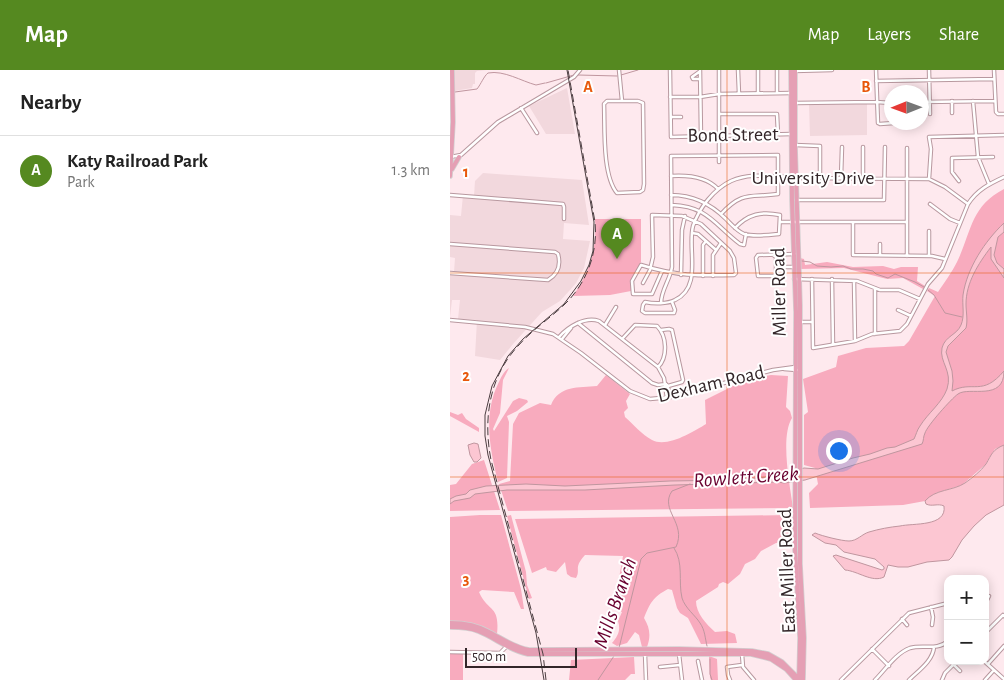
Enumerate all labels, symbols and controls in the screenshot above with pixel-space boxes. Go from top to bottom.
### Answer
text: Map [25,23,68,47]
text: Map [808,26,839,44]
text: Layers [867,26,911,44]
text: Share [939,26,979,44]
text: A [583,79,593,95]
text: B [861,79,871,95]
north arrow [884,85,929,130]
text: Nearby [20,92,81,113]
street label: Bond Street [687,124,779,146]
text: Katy Railroad Park [67,152,208,171]
text: A [31,162,41,178]
text: 1.3 km [392,162,430,178]
text: 1 [463,164,469,180]
street label: University Drive [751,168,875,188]
text: Park [67,174,95,190]
pin: A [601,218,633,259]
street label: Miller Road [768,247,790,337]
street label: Dexham Road [655,362,767,406]
text: 2 [462,368,470,384]
your location [826,438,852,464]
water label: Rowlett Creek [693,463,800,491]
street label: East Miller Road [775,508,799,634]
water label: Mills Branch [590,555,640,651]
text: 3 [463,571,470,587]
map controls [944,575,989,665]
button: + [944,575,989,620]
button: − [944,620,989,665]
scale bar [465,645,578,668]
text: 500 m [472,650,506,664]

